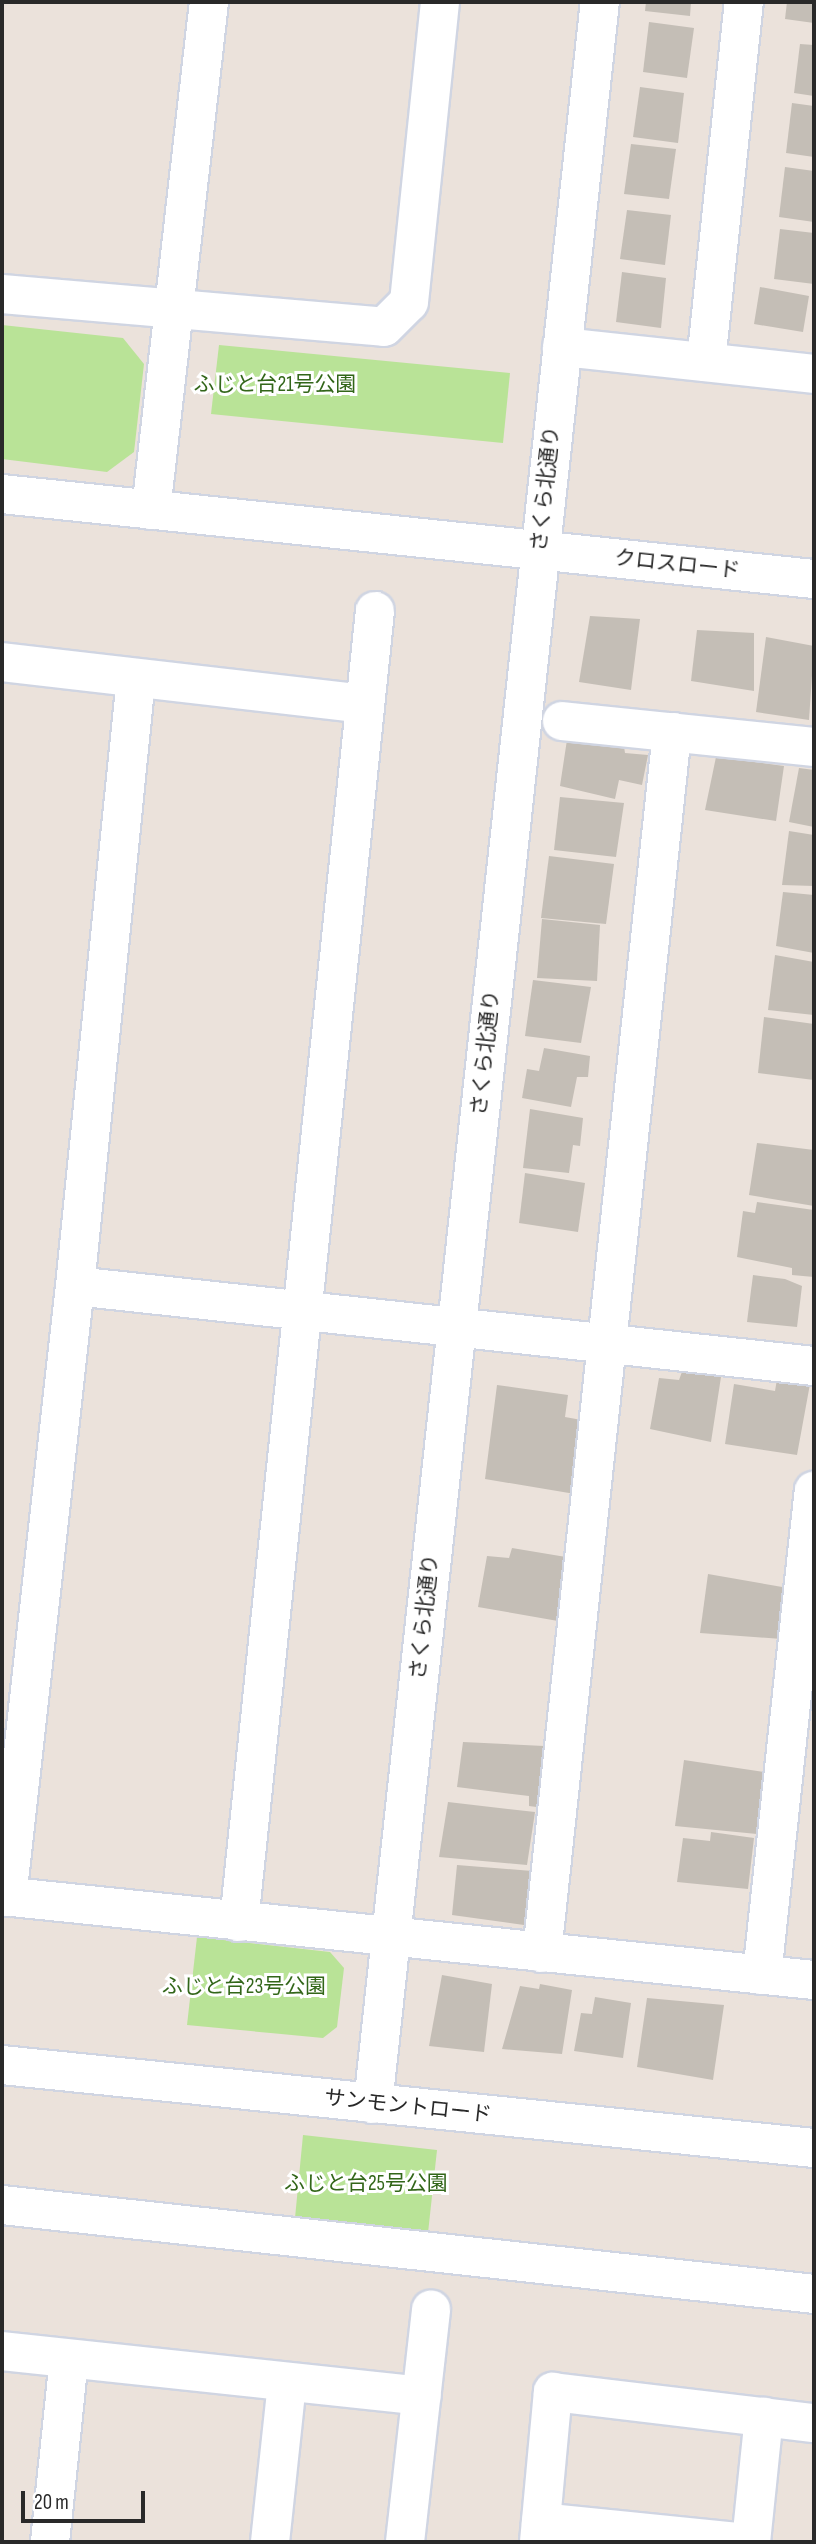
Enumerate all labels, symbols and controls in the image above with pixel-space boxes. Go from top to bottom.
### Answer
park label: ふじと台21号公園 [193,372,357,398]
street label: さくら北通り [527,425,565,553]
street label: クロスロード [613,546,741,584]
street label: さくら北通り [467,989,505,1117]
street label: さくら北通り [406,1553,444,1681]
park label: ふじと台23号公園 [162,1974,326,2000]
street label: サンモントロード [323,2086,493,2128]
park label: ふじと台25号公園 [284,2171,448,2197]
scale bar [24,2478,149,2522]
text: 20 m [34,2490,69,2515]

